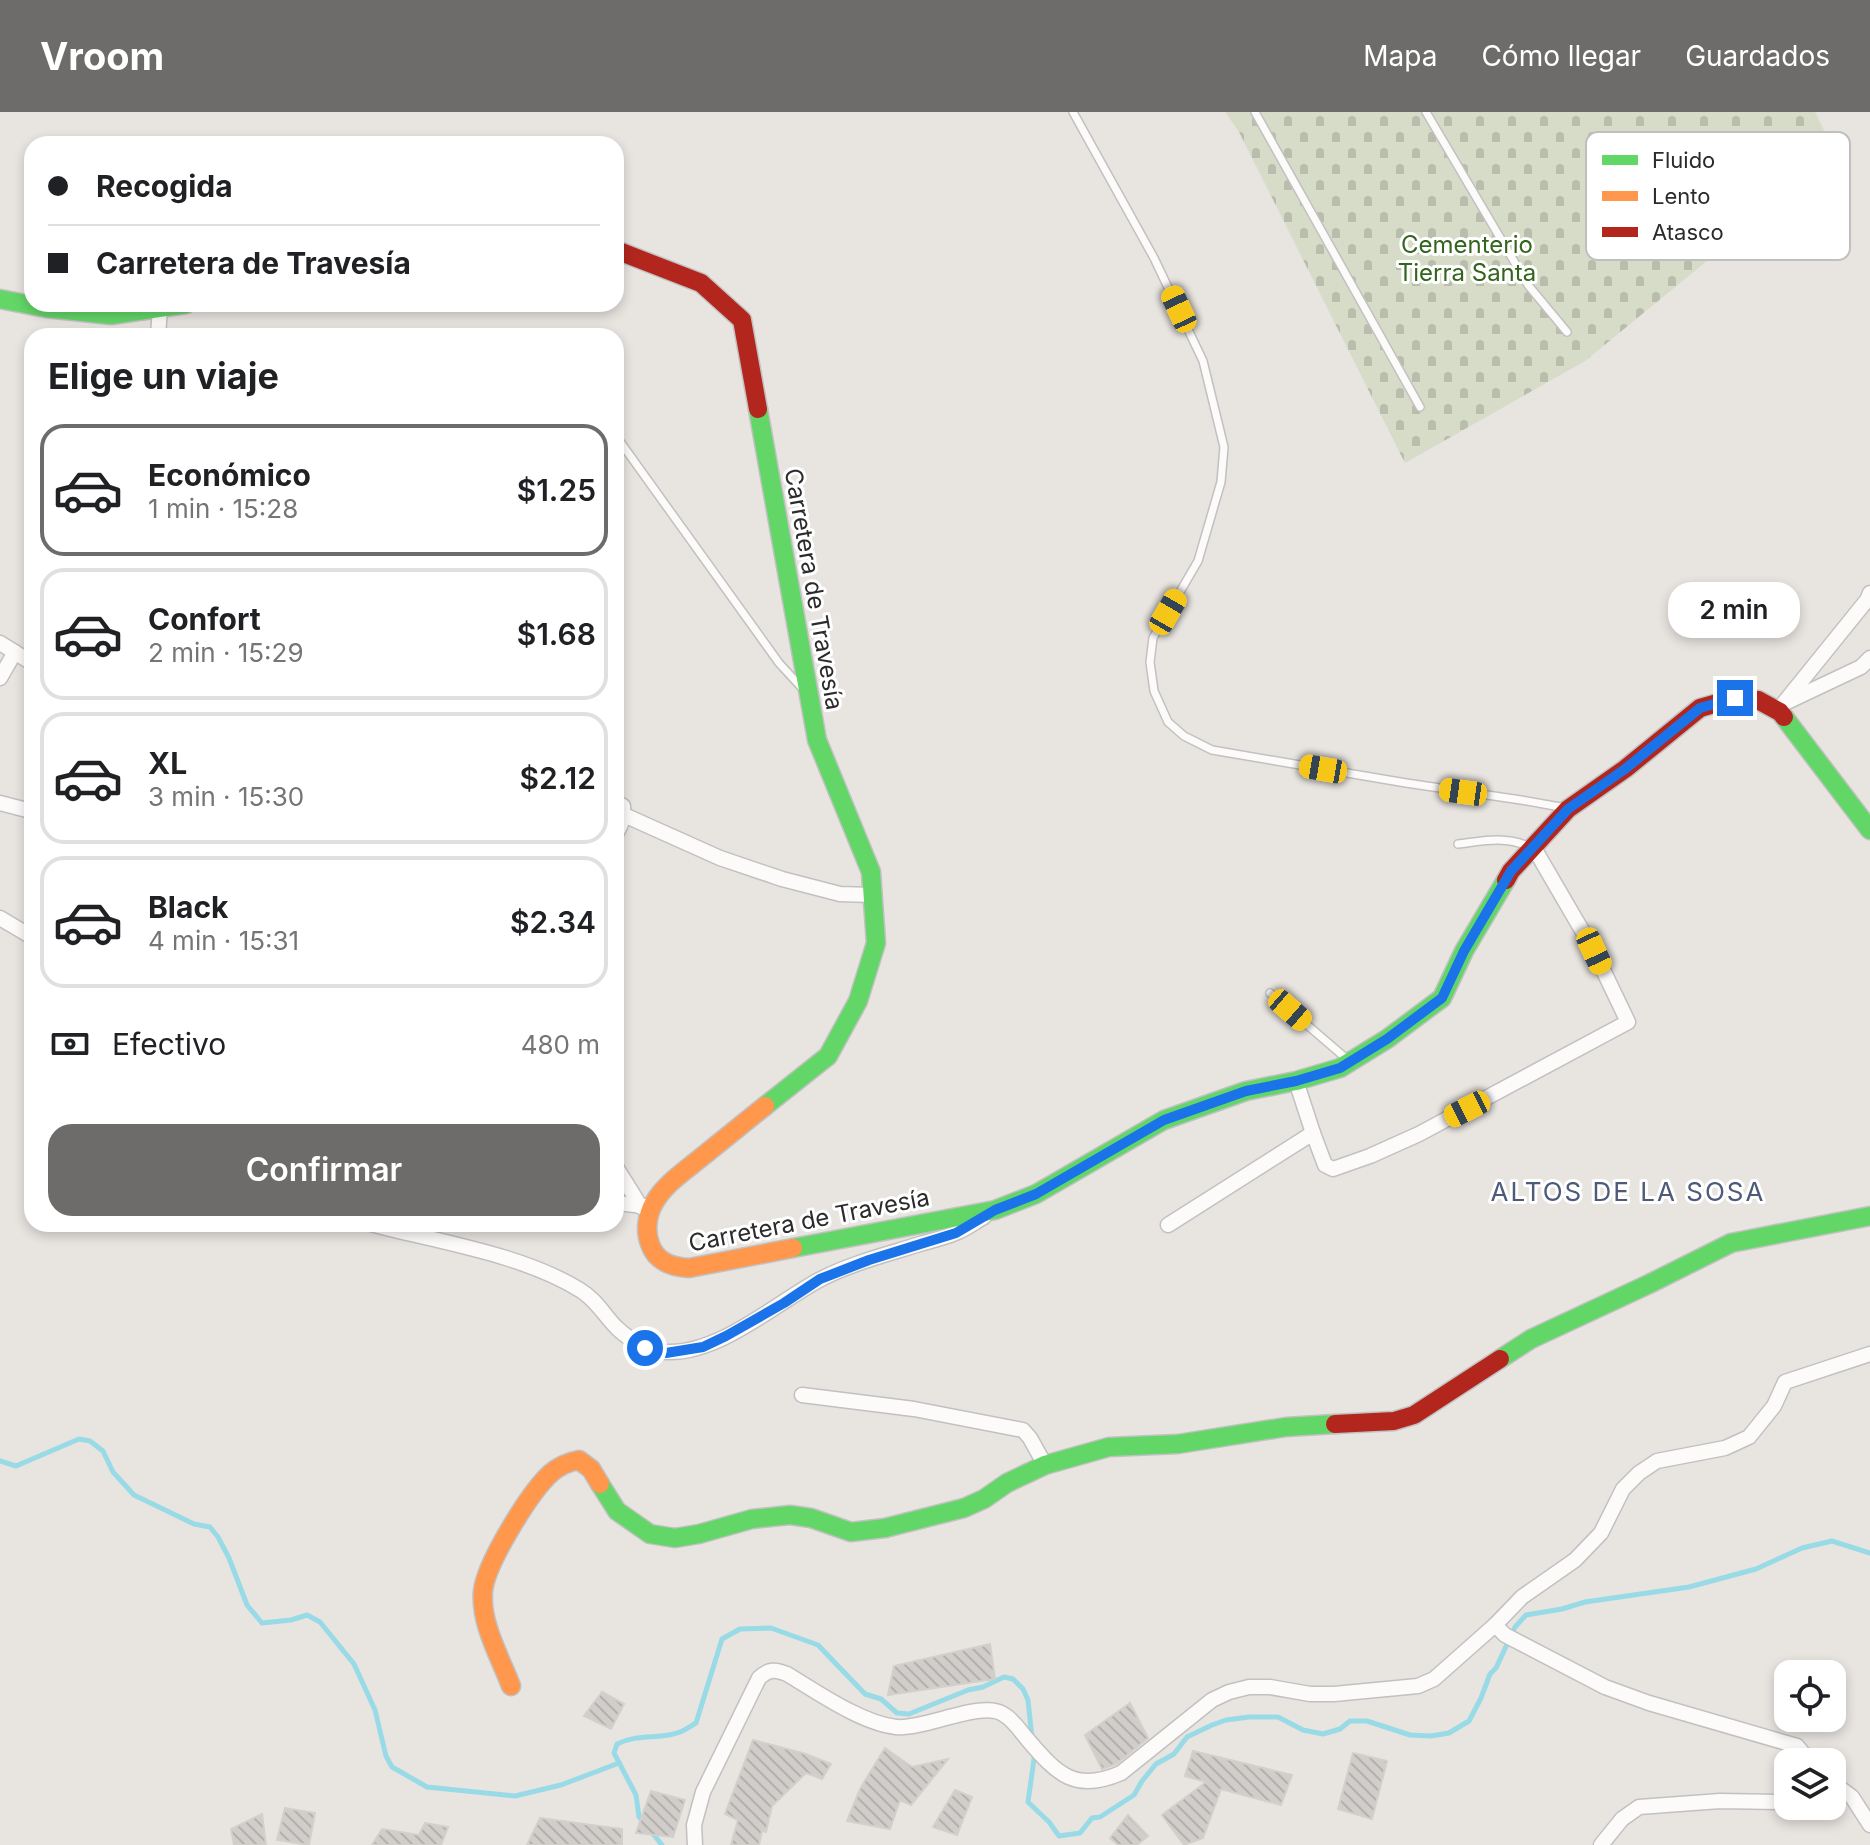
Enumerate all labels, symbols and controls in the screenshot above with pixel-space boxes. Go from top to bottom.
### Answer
text: Vroom [40,33,164,79]
text: Mapa [1363,39,1437,73]
text: Cómo llegar [1481,39,1641,73]
text: Guardados [1685,39,1830,73]
legend [1586,132,1850,260]
text: Fluido [1652,147,1715,173]
text: Recogida [96,168,233,204]
text: Lento [1652,183,1710,209]
text: Atasco [1652,219,1724,245]
park label: Cementerio Tierra Santa [1398,230,1536,287]
text: Carretera de Travesía [96,245,411,281]
car [1158,282,1200,336]
text: Elige un viaje [48,354,279,398]
icon: car [52,454,124,526]
text: Económico [148,457,311,493]
street label: Carretera de Travesía [778,466,850,712]
text: $1.25 [517,472,596,508]
text: 1 min · 15:28 [148,493,298,524]
callout: 2 min [1669,582,1801,638]
car [1146,585,1190,639]
text: 2 min [1700,594,1768,625]
icon: car [52,598,124,670]
text: Confort [148,601,261,637]
text: $1.68 [517,616,596,652]
text: 2 min · 15:29 [148,637,304,668]
route end [1717,680,1753,716]
icon: car [52,742,124,814]
text: XL [148,745,187,781]
car [1297,753,1349,785]
text: $2.12 [520,760,596,796]
car [1438,777,1488,807]
text: 3 min · 15:30 [148,781,304,812]
icon: car [52,886,124,958]
text: Black [148,889,228,925]
text: $2.34 [510,904,596,940]
car [1573,924,1615,978]
text: 4 min · 15:31 [148,925,299,956]
car [1264,985,1316,1035]
icon: cash [48,1022,92,1066]
text: Efectivo [112,1026,226,1062]
text: 480 m [521,1029,600,1060]
car [1440,1087,1494,1131]
button: Confirmar [48,1124,600,1216]
district label: ALTOS DE LA SOSA [1491,1176,1765,1207]
street label: Carretera de Travesía [686,1182,932,1258]
route start [627,1330,663,1366]
map controls [1774,1660,1846,1820]
button: locate [1774,1660,1846,1732]
button: layers [1774,1748,1846,1820]

